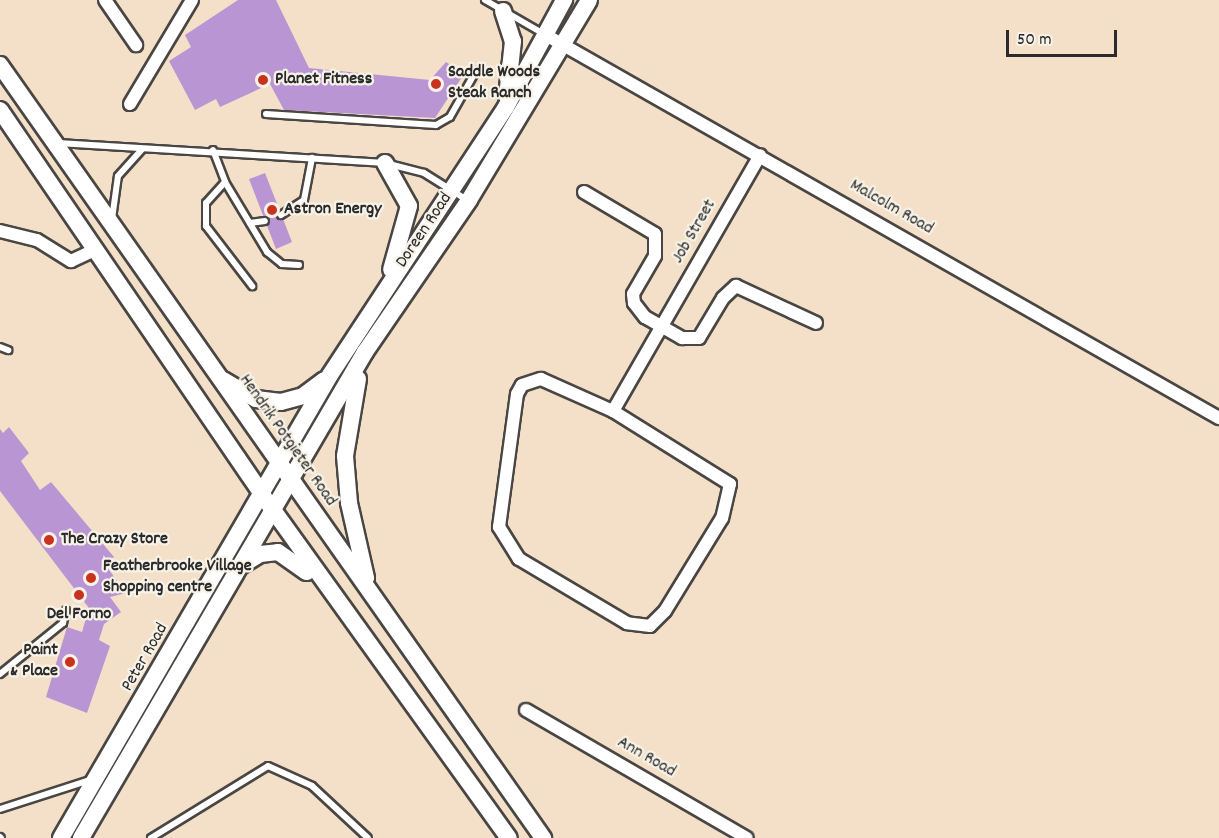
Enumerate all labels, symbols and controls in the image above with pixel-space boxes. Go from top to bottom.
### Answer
scale bar [1009,18,1120,56]
text: 50 m [1017,28,1052,53]
place label: Saddle Woods Steak Ranch [448,63,540,106]
place label: Planet Fitness [275,69,372,91]
marker: Planet Fitness [256,73,270,87]
marker: Saddle Woods Steak Ranch [429,77,443,91]
street label: Malcolm Road [845,175,937,241]
street label: Doreen Road [392,189,458,273]
street label: Job Street [668,196,722,268]
place label: Astron Energy [284,199,381,221]
marker: Astron Energy [265,203,279,217]
street label: Hendrik Potgieter Road [233,371,341,511]
place label: The Crazy Store [61,529,168,551]
marker: The Crazy Store [42,533,56,547]
place label: Featherbrooke Village Shopping centre [103,557,252,600]
marker: Featherbrooke Village Shopping centre [84,571,98,585]
marker: Del Forno [72,588,86,602]
place label: Del Forno [47,604,111,626]
street label: Peter Road [118,620,174,696]
place label: Paint & Place [10,641,58,684]
marker: Paint & Place [63,655,77,669]
street label: Ann Road [613,733,679,783]

